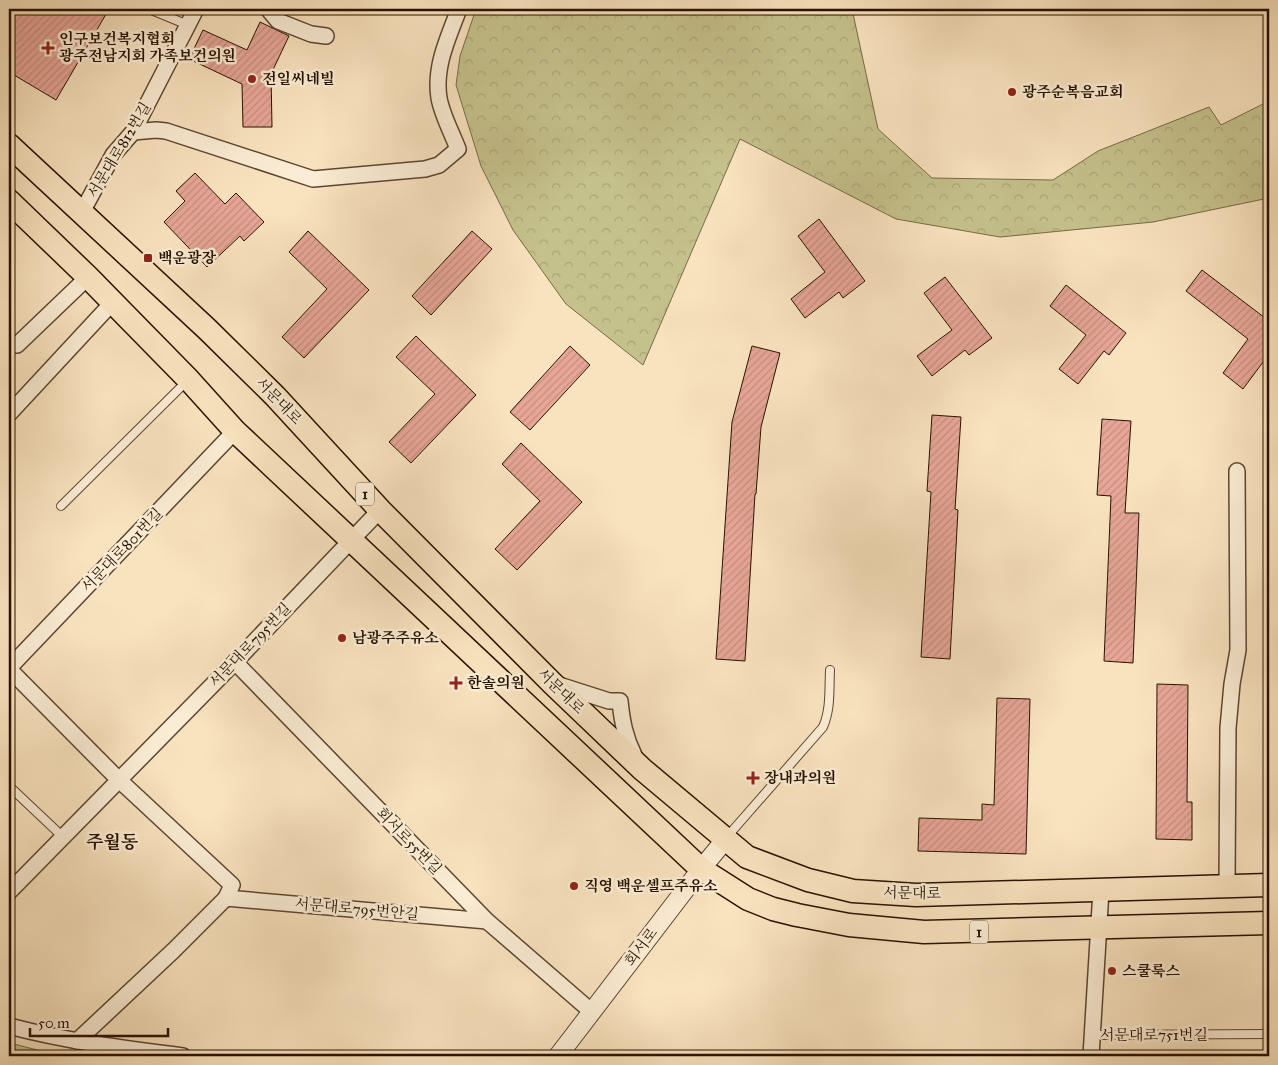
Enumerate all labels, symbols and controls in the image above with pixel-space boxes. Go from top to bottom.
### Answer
place label: 인구보건복지협회 광주전남지회 가족보건의원 [59,30,236,65]
marker: 인구보건복지협회 광주전남지회 가족보건의원 [41,41,55,55]
place label: 전일씨네빌 [262,70,334,88]
marker: 전일씨네빌 [246,73,258,85]
place label: 광주순복음교회 [1022,83,1123,101]
marker: 광주순복음교회 [1006,86,1018,98]
street label: 서문대로812번길 [83,99,155,201]
place label: 백운광장 [158,249,216,267]
marker: 백운광장 [142,252,154,264]
street label: 서문대로 [252,374,306,428]
road number: 1 [356,482,374,506]
street label: 서문대로801번길 [78,504,166,596]
street label: 서문대로795번길 [205,599,295,691]
place label: 남광주주유소 [352,629,439,647]
marker: 남광주주유소 [336,632,348,644]
street label: 서문대로 [534,664,588,718]
place label: 한솔의원 [467,674,525,692]
marker: 한솔의원 [449,676,463,690]
place label: 장내과의원 [764,769,836,787]
marker: 장내과의원 [746,771,760,785]
street label: 회서로55번길 [373,804,445,878]
district label: 주월동 [86,831,139,853]
place label: 직영 백운셀프주유소 [584,877,718,895]
marker: 직영 백운셀프주유소 [568,880,580,892]
street label: 서문대로 [883,883,942,903]
street label: 서문대로795번안길 [294,895,420,923]
road number: 1 [970,920,988,944]
street label: 회서로 [621,924,662,970]
place label: 스쿨룩스 [1122,962,1180,980]
marker: 스쿨룩스 [1106,965,1118,977]
scale bar [30,1005,168,1037]
text: 50 m [38,1014,70,1032]
street label: 서문대로751번길 [1100,1026,1208,1044]

